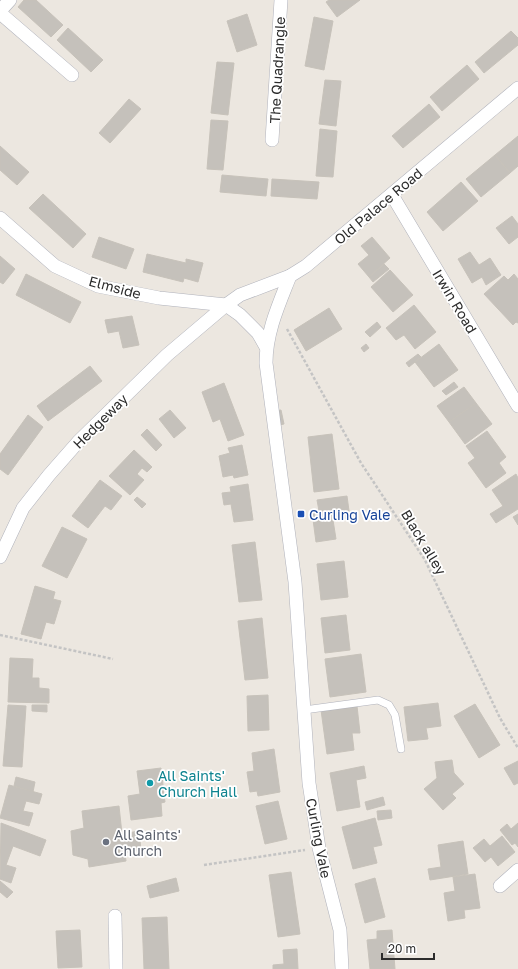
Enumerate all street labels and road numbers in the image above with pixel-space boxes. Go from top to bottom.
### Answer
street label: The Quadrangle [266,16,288,124]
street label: Old Palace Road [331,164,425,248]
street label: Irwin Road [429,266,481,336]
street label: Elmside [87,272,143,302]
street label: Hedgeway [69,390,131,452]
street label: Black alley [398,506,450,578]
street label: Curling Vale [303,796,335,880]

